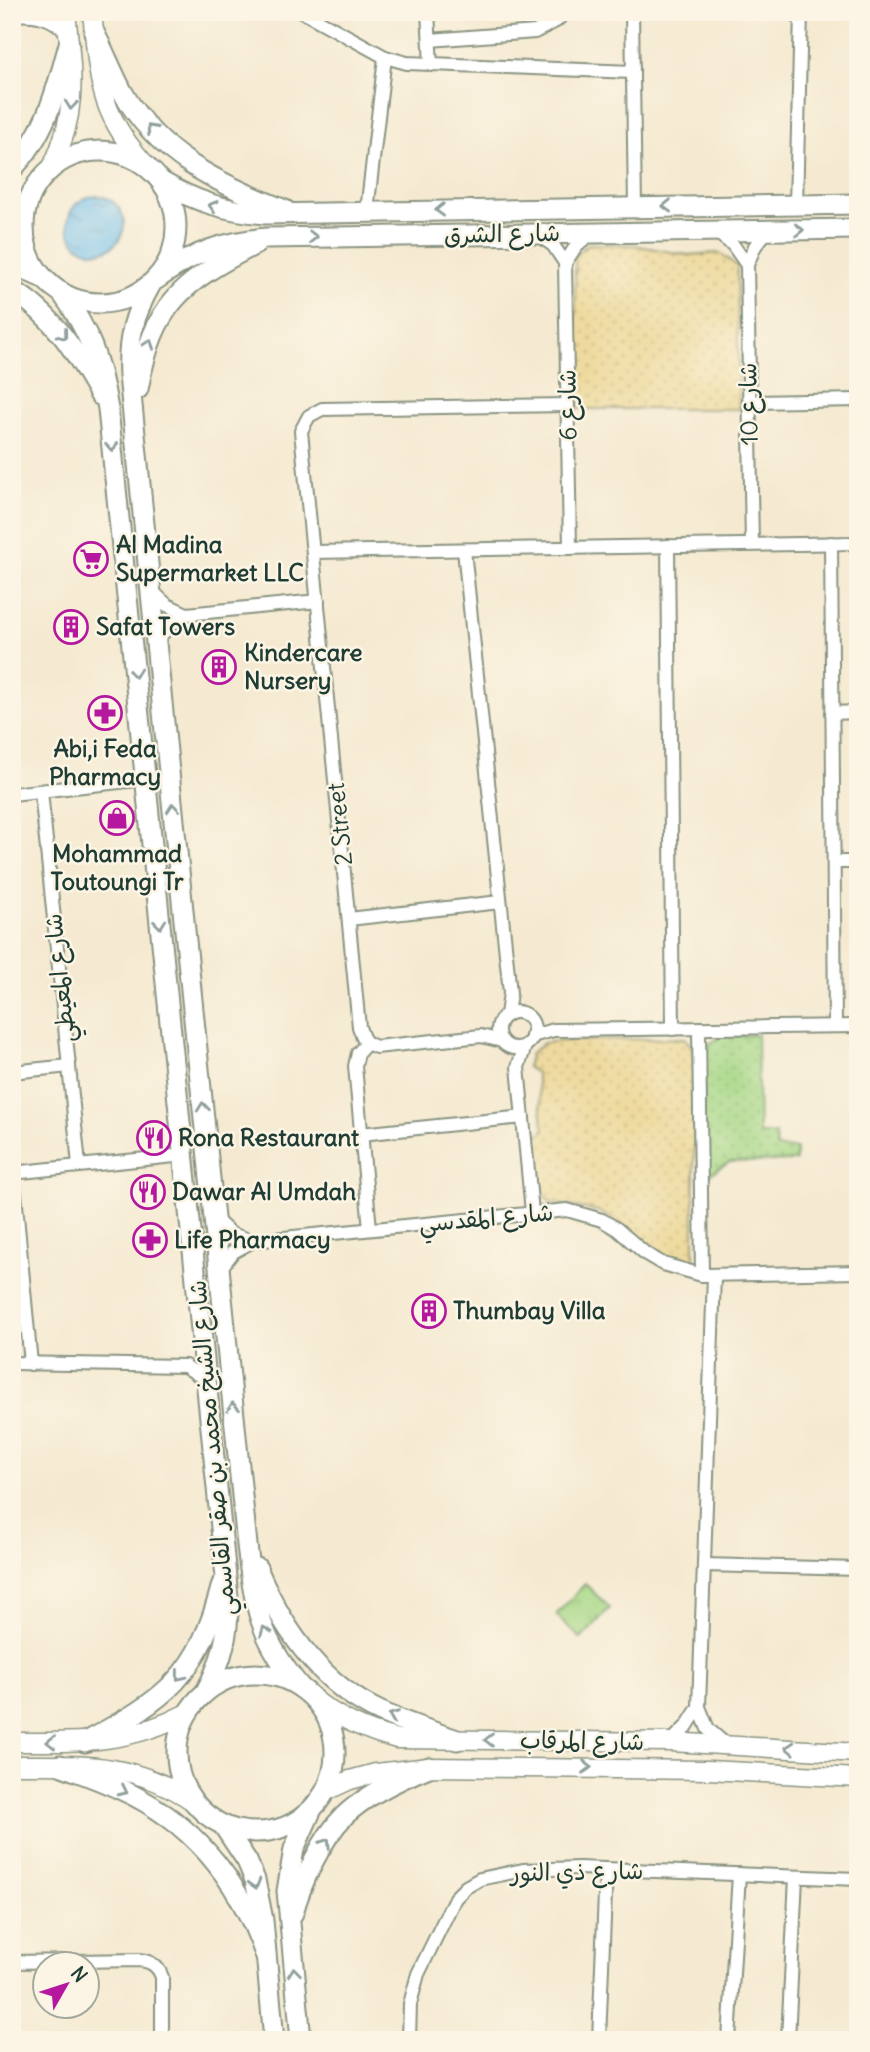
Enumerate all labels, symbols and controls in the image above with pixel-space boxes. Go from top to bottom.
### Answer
one-way arrow [64,99,79,110]
one-way arrow [147,124,159,137]
one-way arrow [661,198,672,214]
one-way arrow [207,199,219,214]
one-way arrow [434,202,444,218]
street label: شارع الشرق [444,217,560,252]
one-way arrow [794,222,805,238]
one-way arrow [308,230,319,245]
one-way arrow [55,326,67,339]
one-way arrow [141,339,155,351]
street label: شارع 10 [732,362,767,446]
street label: شارع 6 [551,369,586,441]
one-way arrow [105,441,120,453]
place label: Al Madina Supermarket LLC [116,529,304,587]
supermarket icon: Al Madina Supermarket LLC [72,540,110,578]
building icon: Safat Towers [52,608,90,646]
place label: Safat Towers [96,611,235,641]
place label: Kindercare Nursery [244,637,362,695]
building icon: Kindercare Nursery [200,648,238,686]
one-way arrow [127,668,142,679]
pharmacy icon: Abi,i Feda Pharmacy [86,694,124,732]
place label: Abi,i Feda Pharmacy [49,733,161,791]
street label: 2 Street [320,781,358,867]
shop icon: Mohammad Toutoungi Tr [98,799,136,837]
one-way arrow [166,802,181,813]
place label: Mohammad Toutoungi Tr [50,838,184,896]
street label: شارع المعيطي [37,911,88,1044]
one-way arrow [153,918,168,930]
one-way arrow [196,1101,211,1112]
restaurant icon: Rona Restaurant [135,1119,173,1157]
place label: Rona Restaurant [178,1122,360,1152]
restaurant icon: Dawar Al Umdah [129,1173,167,1211]
place label: Dawar Al Umdah [172,1176,356,1206]
street label: شارع المقدسي [417,1196,555,1245]
pharmacy icon: Life Pharmacy [131,1221,169,1259]
place label: Life Pharmacy [174,1224,331,1254]
street label: شارع الشيخ محمد بن صقر القاسمي [181,1278,248,1617]
building icon: Thumbay Villa [410,1292,448,1330]
place label: Thumbay Villa [453,1295,606,1325]
one-way arrow [226,1401,241,1412]
one-way arrow [259,1626,273,1638]
one-way arrow [176,1668,189,1680]
one-way arrow [387,1711,399,1725]
street label: شارع المرقاب [520,1724,644,1759]
one-way arrow [483,1732,494,1748]
one-way arrow [45,1734,55,1750]
one-way arrow [784,1741,795,1756]
one-way arrow [582,1759,592,1775]
one-way arrow [116,1783,128,1797]
one-way arrow [318,1837,331,1850]
street label: شارع ذي النور [508,1855,644,1890]
one-way arrow [247,1878,262,1890]
north arrow [32,1951,102,2021]
text: N [66,1962,93,1987]
one-way arrow [287,1966,302,1977]

